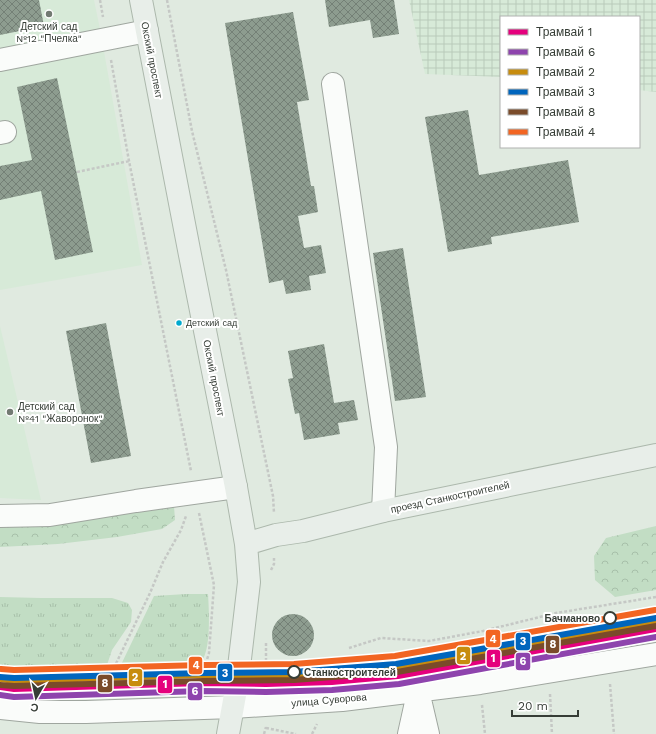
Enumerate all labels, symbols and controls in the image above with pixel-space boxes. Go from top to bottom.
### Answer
marker: Детский сад №12 "Пчелка" [44,9,54,19]
legend [500,16,640,148]
place label: Детский сад №12 "Пчелка" [16,21,82,44]
street label: Окский проспект [139,21,165,100]
text: Трамвай 1 [536,25,592,39]
text: Трамвай 6 [536,45,595,59]
text: Трамвай 2 [536,65,595,79]
text: Трамвай 3 [536,85,595,99]
text: Трамвай 8 [536,105,595,119]
text: Трамвай 4 [536,125,595,139]
marker: Детский сад [174,318,184,328]
place label: Детский сад [186,318,238,328]
street label: Окский проспект [201,339,227,418]
place label: Детский сад №41 "Жаворонок" [18,401,103,424]
marker: Детский сад №41 "Жаворонок" [5,407,15,417]
street label: проезд Станкостроителей [390,479,510,515]
marker: Бачманово [603,611,617,625]
place label: Бачманово [545,613,600,624]
line badge: 4 [485,629,501,648]
line badge: 3 [515,632,531,651]
text: 4 [489,633,497,646]
text: 3 [520,635,527,648]
line badge: 8 [545,635,560,654]
text: 8 [550,638,557,651]
line badge: 2 [456,646,471,665]
line badge: 1 [486,649,501,668]
text: 2 [460,650,467,663]
text: 1 [491,652,495,665]
line badge: 6 [515,652,531,671]
text: 6 [520,655,527,668]
line badge: 4 [188,656,203,675]
text: 4 [192,659,200,672]
line badge: 3 [217,663,233,682]
marker: Станкостроителей [287,665,301,679]
text: 3 [222,667,229,680]
place label: Станкостроителей [304,667,396,678]
line badge: 2 [128,668,143,687]
text: 2 [132,671,139,684]
line badge: 8 [97,674,113,693]
line badge: 1 [157,675,173,694]
text: 8 [102,677,109,690]
north arrow [16,678,56,718]
text: 1 [163,678,167,691]
line badge: 6 [187,682,203,701]
text: 6 [192,685,199,698]
street label: улица Суворова [291,691,368,709]
scale bar [512,692,578,718]
text: 20 m [518,699,548,713]
text: С [30,700,39,714]

